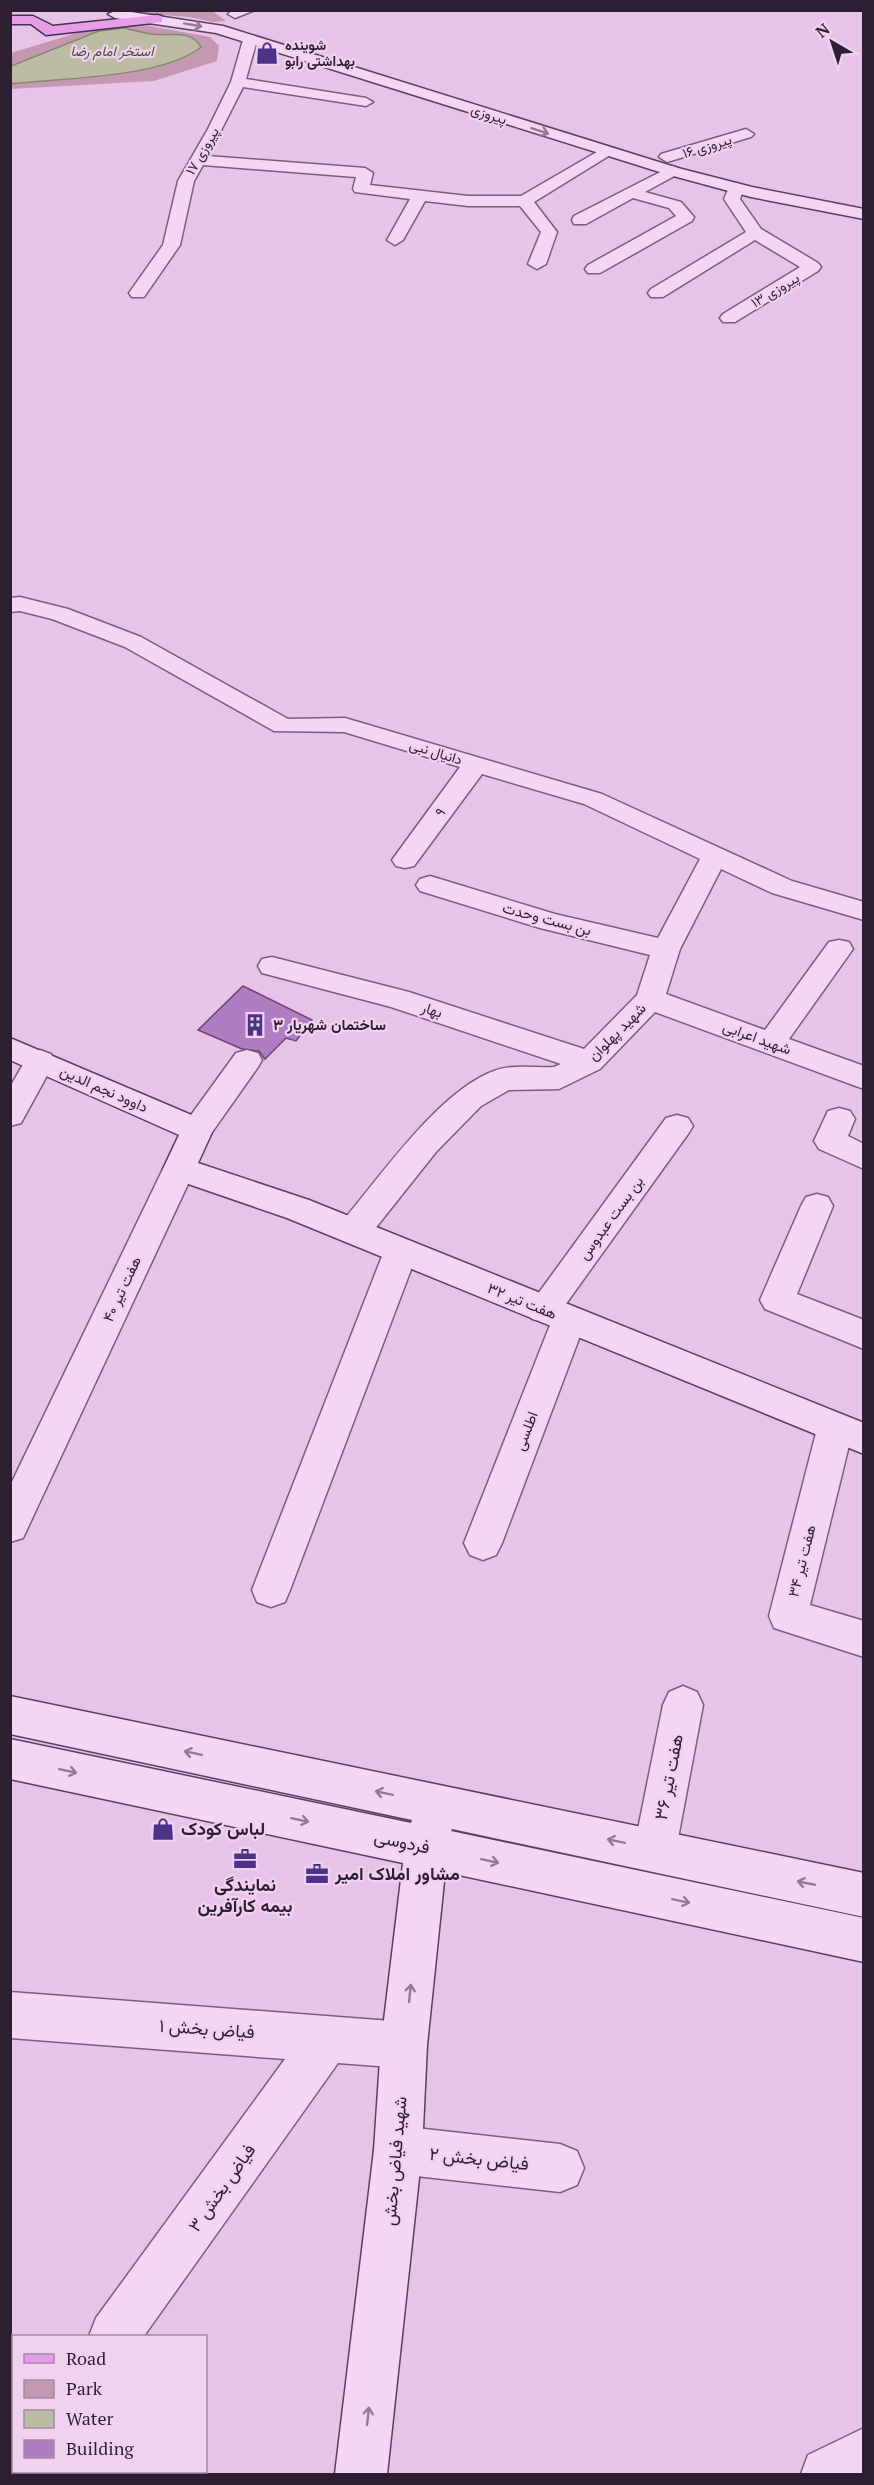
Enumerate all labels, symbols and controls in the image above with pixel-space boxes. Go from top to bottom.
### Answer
north arrow [802,12,862,72]
text: N [811,18,834,43]
one-way arrow [183,19,203,30]
place label: شوینده بهداشتی رابو [285,35,355,70]
shop icon: شوینده بهداشتی رابو [254,40,280,66]
water label: استخر امام رضا [71,41,155,61]
street label: پیروزی [469,99,510,129]
street label: پیروزی ۱۷ [180,123,224,179]
one-way arrow [530,126,549,137]
street label: پیروزی ۱۶ [680,129,734,163]
street label: پیروزی ۱۳ [747,268,803,312]
street label: دانیال نبی [407,735,465,770]
street label: ۹ [430,803,449,820]
street label: بن بست وحدت [500,897,594,940]
street label: بهار [418,996,445,1022]
street label: شهید پهلوان [583,998,650,1065]
building icon: ساختمان شهریار ۳ [242,1012,268,1038]
place label: ساختمان شهریار ۳ [273,1014,386,1034]
street label: شهید اعرابی [720,1015,794,1060]
street label: داوود نجم الدین [57,1060,152,1117]
street label: بن بست عبدوس [573,1172,648,1264]
street label: هفت تیر ۴۰ [97,1252,145,1325]
street label: هفت تیر ۳۲ [485,1277,560,1323]
street label: اطلسی [508,1408,543,1453]
street label: هفت تیر ۳۴ [782,1522,820,1599]
street label: هفت تیر ۳۶ [648,1732,688,1822]
one-way arrow [184,1747,203,1758]
one-way arrow [57,1766,77,1777]
one-way arrow [374,1787,394,1798]
one-way arrow [289,1815,309,1826]
shop icon: لباس کودک [150,1816,176,1842]
place label: لباس کودک [181,1816,265,1840]
street label: فردوسی [372,1823,432,1859]
one-way arrow [606,1835,626,1846]
office icon: نمایندگی بیمه کارآفرین [232,1846,258,1872]
one-way arrow [481,1855,500,1867]
office icon: مشاور املاک امیر [304,1861,330,1887]
place label: مشاور املاک امیر [334,1861,460,1885]
place label: نمایندگی بیمه کارآفرین [198,1872,292,1917]
one-way arrow [797,1877,816,1888]
one-way arrow [671,1896,690,1907]
one-way arrow [405,1983,416,2003]
street label: فیاض بخش ۱ [158,2013,256,2043]
street label: شهید فیاض بخش [376,2095,412,2227]
street label: فیاض بخش ۳ [182,2139,260,2236]
street label: فیاض بخش ۲ [428,2141,530,2175]
legend [12,2335,207,2473]
text: Road [66,2346,106,2370]
text: Park [66,2376,103,2400]
text: Water [66,2406,113,2430]
one-way arrow [363,2407,374,2427]
text: Building [66,2436,134,2460]

